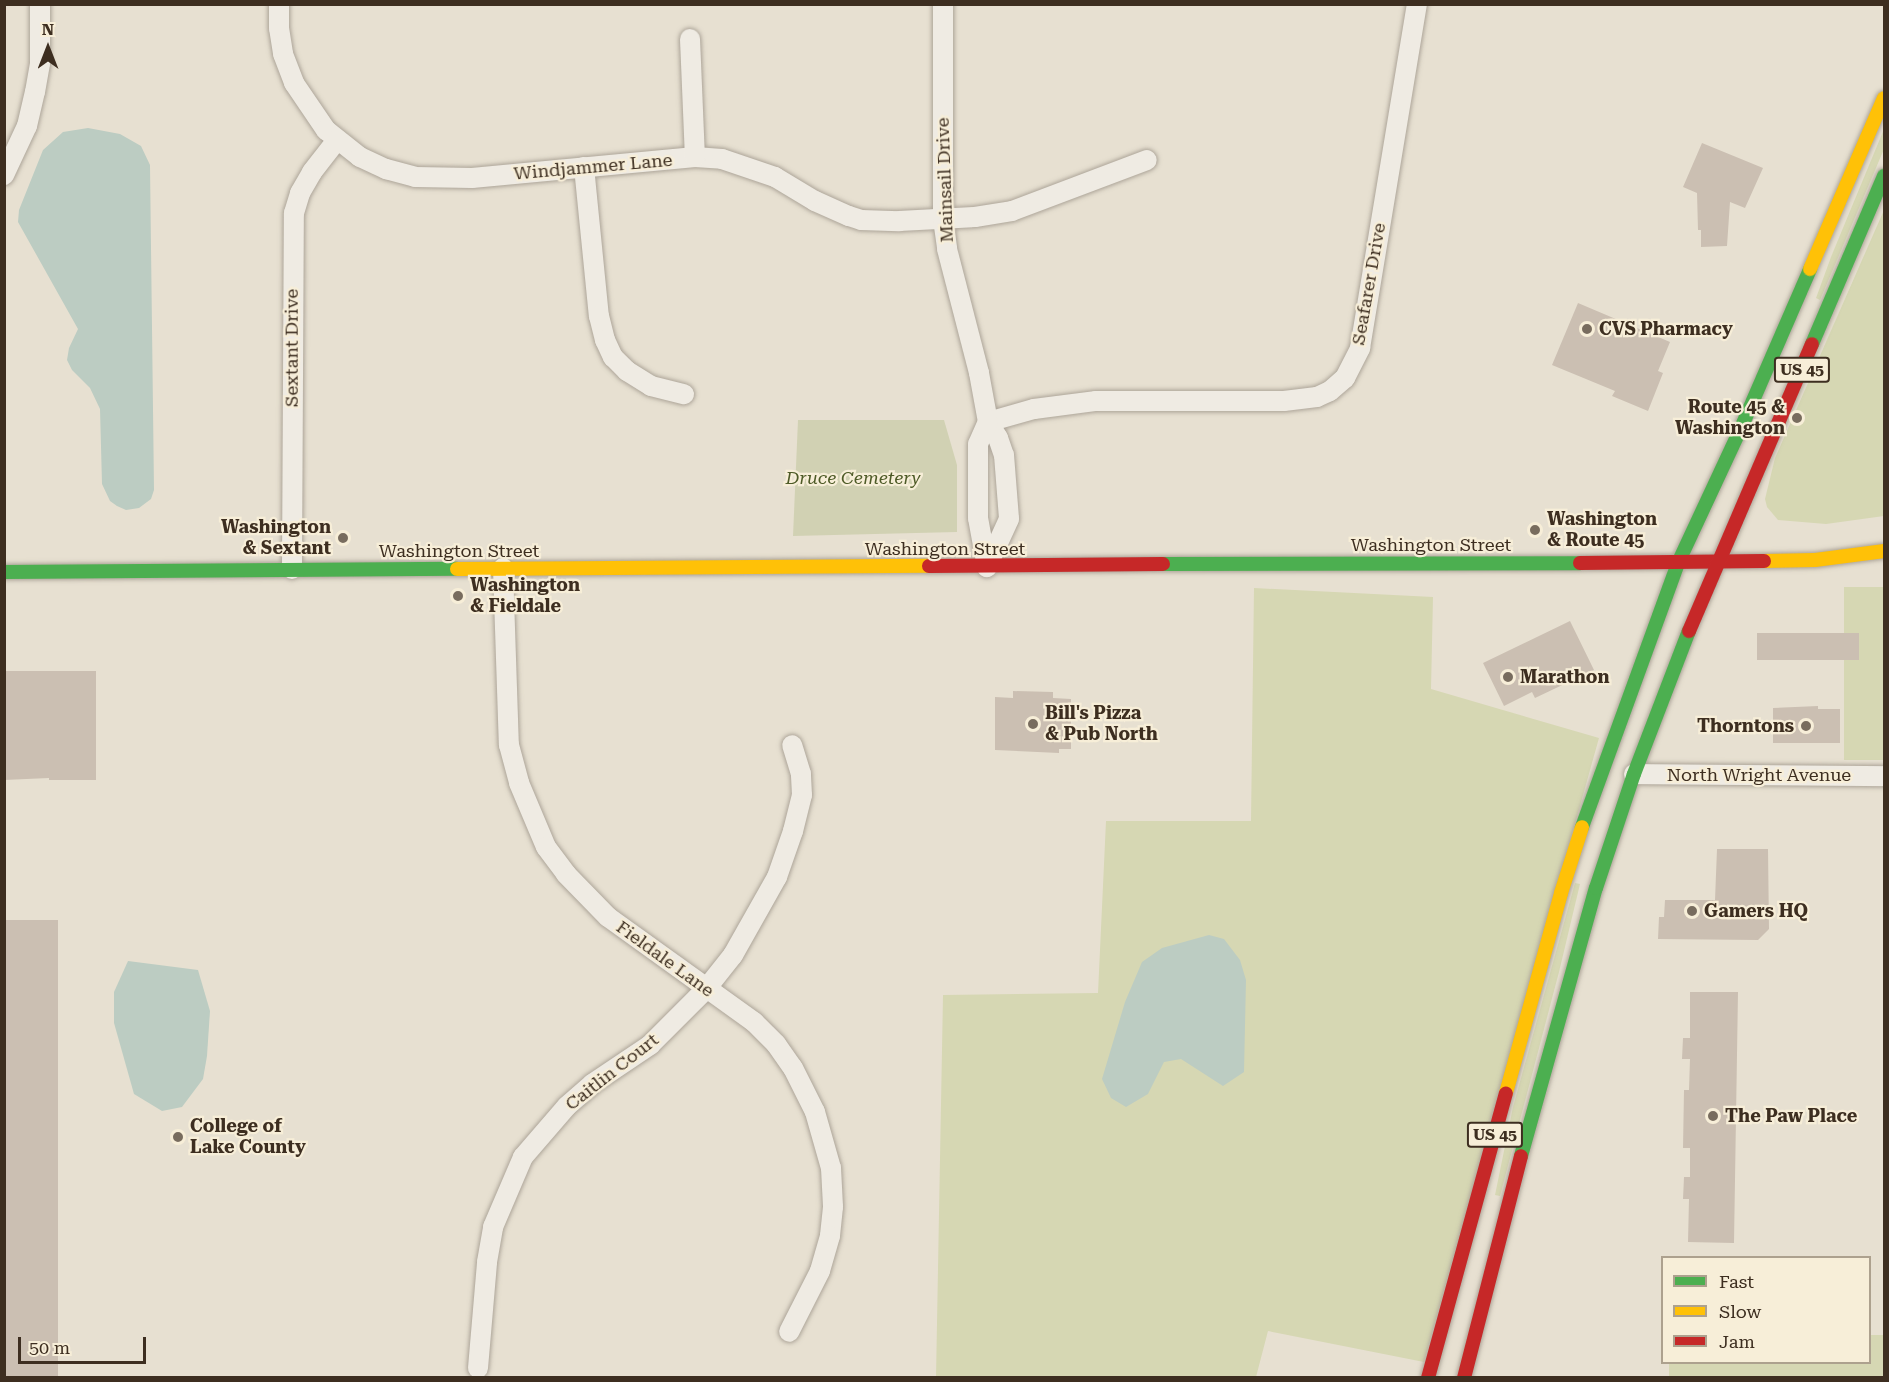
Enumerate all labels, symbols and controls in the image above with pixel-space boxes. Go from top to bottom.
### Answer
north arrow [18,18,78,78]
text: N [42,20,54,39]
street label: Mainsail Drive [932,117,958,243]
street label: Windjammer Lane [513,149,673,185]
street label: Seafarer Drive [1348,221,1390,347]
street label: Sextant Drive [281,289,303,407]
place label: CVS Pharmacy [1599,318,1733,340]
marker: CVS Pharmacy [1580,322,1594,336]
road number: US 45 [1774,357,1830,383]
place label: Route 45 & Washington [1675,397,1785,440]
marker: Route 45 & Washington [1790,411,1804,425]
park label: Druce Cemetery [786,467,920,489]
place label: Washington & Route 45 [1547,509,1657,552]
place label: Washington & Sextant [221,517,331,560]
marker: Washington & Route 45 [1528,523,1542,537]
marker: Washington & Sextant [336,531,350,545]
street label: Washington Street [1351,534,1511,556]
street label: Washington Street [865,538,1025,560]
street label: Washington Street [379,540,539,562]
place label: Washington & Fieldale [470,575,580,618]
marker: Washington & Fieldale [451,589,465,603]
place label: Marathon [1520,666,1609,688]
marker: Marathon [1501,670,1515,684]
place label: Bill's Pizza & Pub North [1045,703,1158,746]
place label: Thorntons [1697,715,1794,737]
marker: Bill's Pizza & Pub North [1026,717,1040,731]
marker: Thorntons [1799,719,1813,733]
street label: North Wright Avenue [1667,764,1851,786]
place label: Gamers HQ [1704,900,1808,922]
marker: Gamers HQ [1685,904,1699,918]
street label: Fieldale Lane [612,916,718,1002]
street label: Caitlin Court [561,1029,663,1115]
place label: The Paw Place [1725,1105,1857,1127]
marker: The Paw Place [1706,1109,1720,1123]
place label: College of Lake County [190,1116,306,1158]
road number: US 45 [1466,1122,1524,1148]
marker: College of Lake County [171,1130,185,1144]
legend [1661,1256,1871,1364]
text: Fast [1719,1271,1754,1292]
text: Slow [1719,1301,1761,1322]
scale bar [21,1325,148,1363]
text: Jam [1719,1331,1755,1352]
text: 50 m [29,1337,70,1358]

